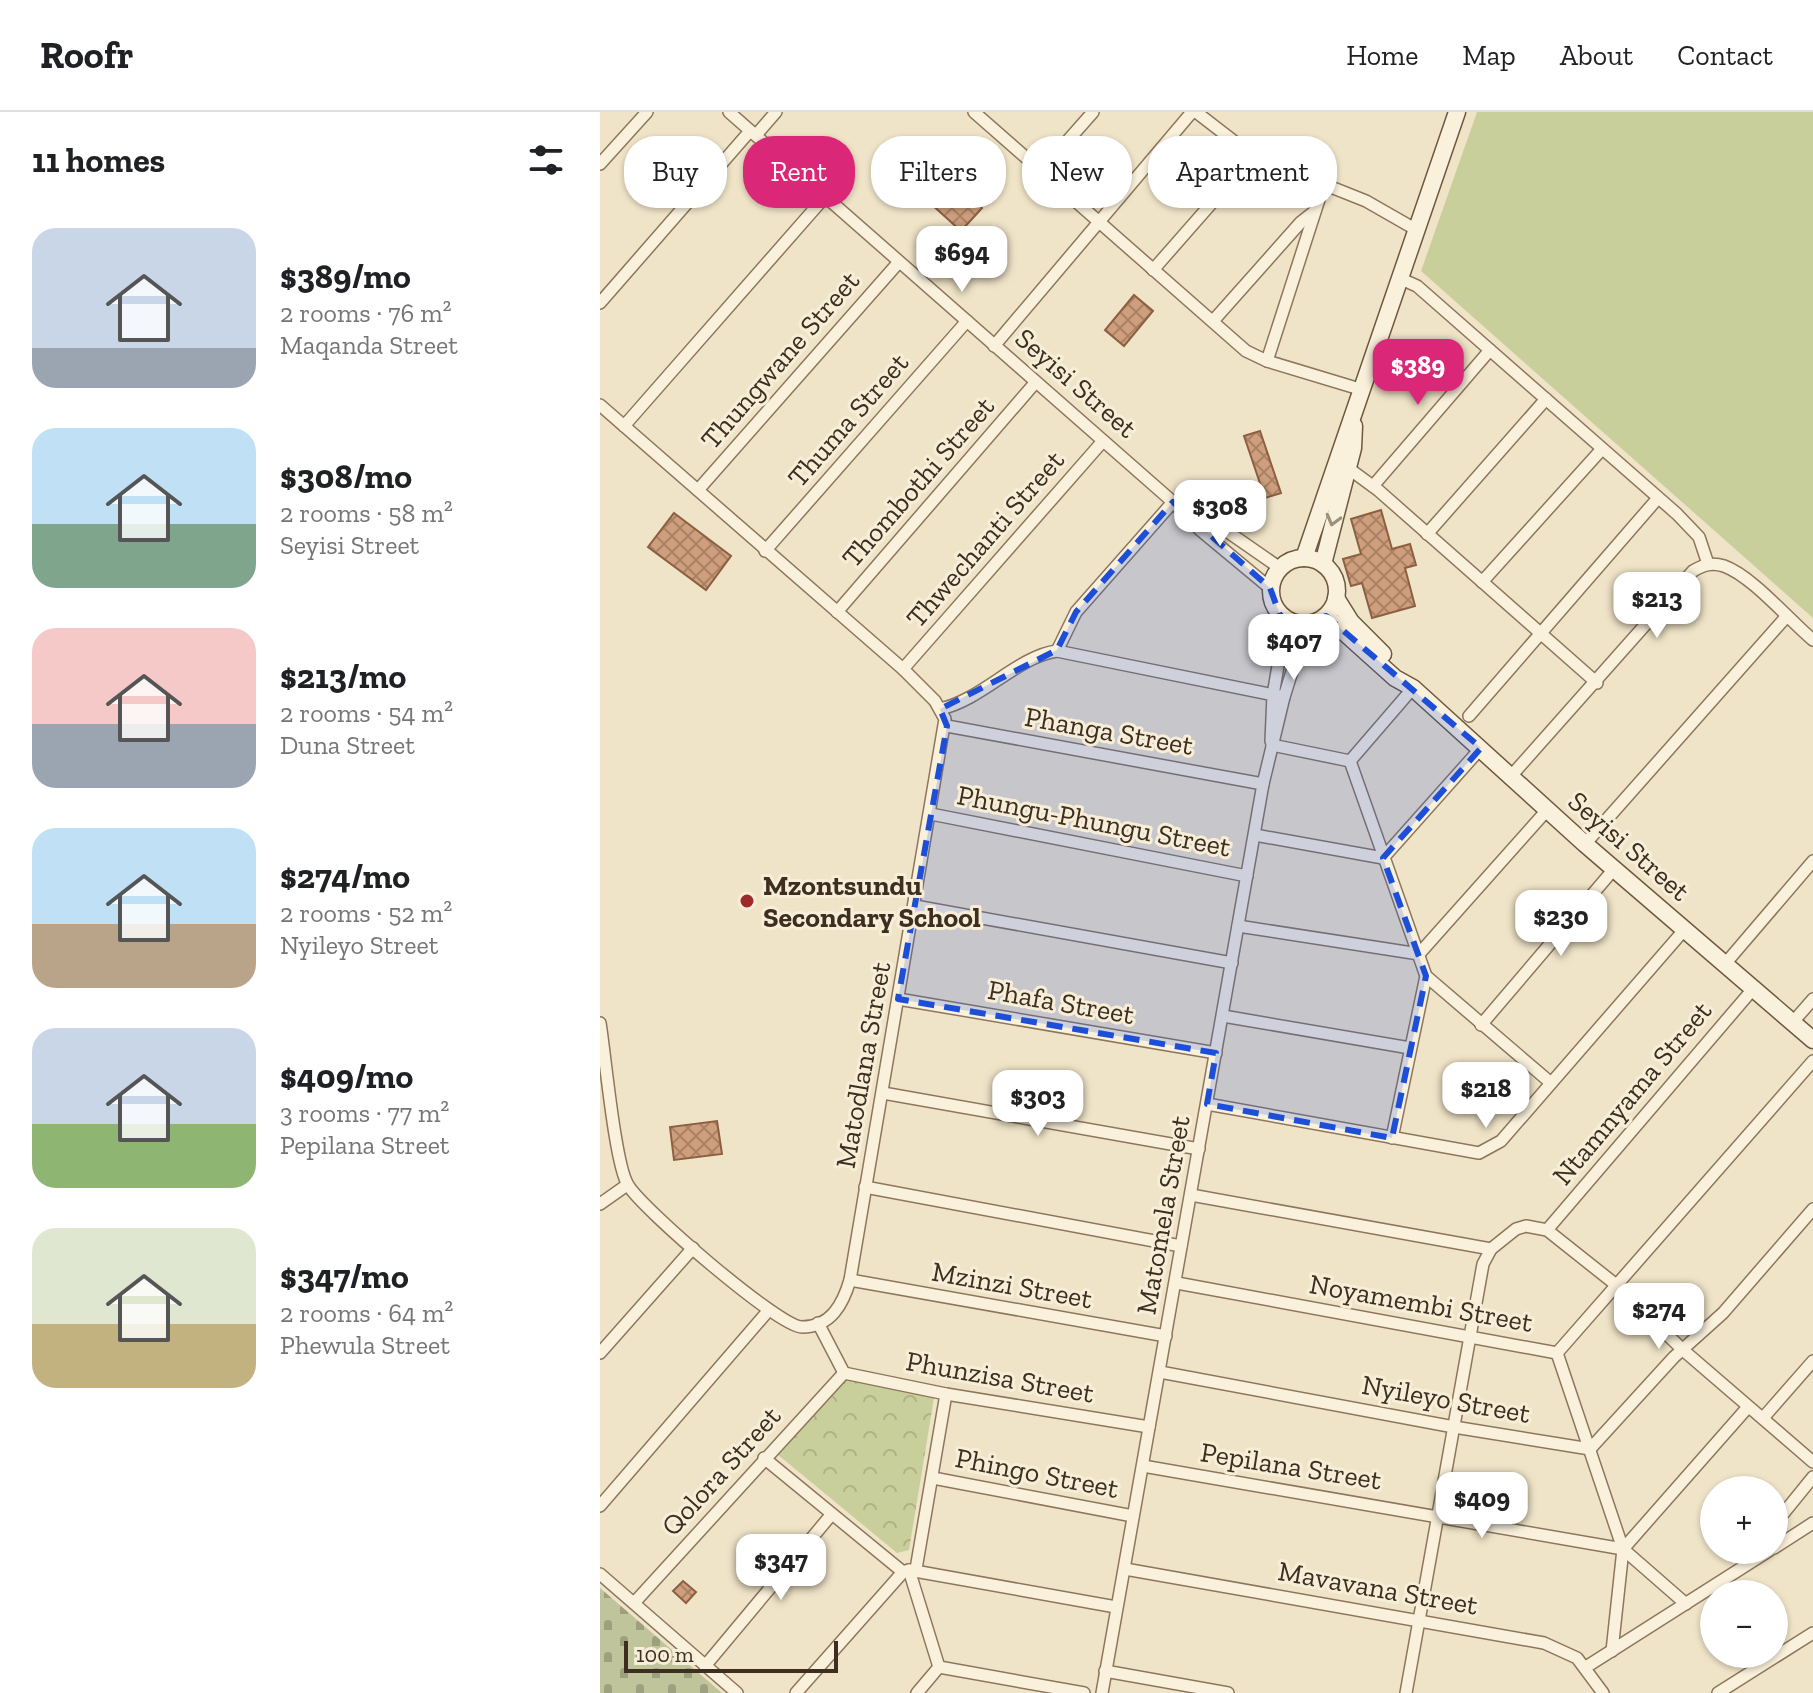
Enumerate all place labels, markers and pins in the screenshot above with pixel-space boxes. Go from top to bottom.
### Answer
pin: $694 [915,226,1009,294]
pin: $389 [1371,339,1465,407]
pin: $308 [1173,480,1267,548]
pin: $213 [1610,572,1704,640]
pin: $407 [1247,614,1341,682]
place label: Mzontsundu Secondary School [763,869,981,934]
pin: $230 [1514,890,1608,958]
marker: Mzontsundu Secondary School [738,892,756,910]
pin: $218 [1439,1062,1533,1130]
pin: $303 [991,1070,1085,1138]
pin: $274 [1612,1283,1706,1351]
pin: $409 [1435,1472,1529,1540]
pin: $347 [734,1534,828,1602]

